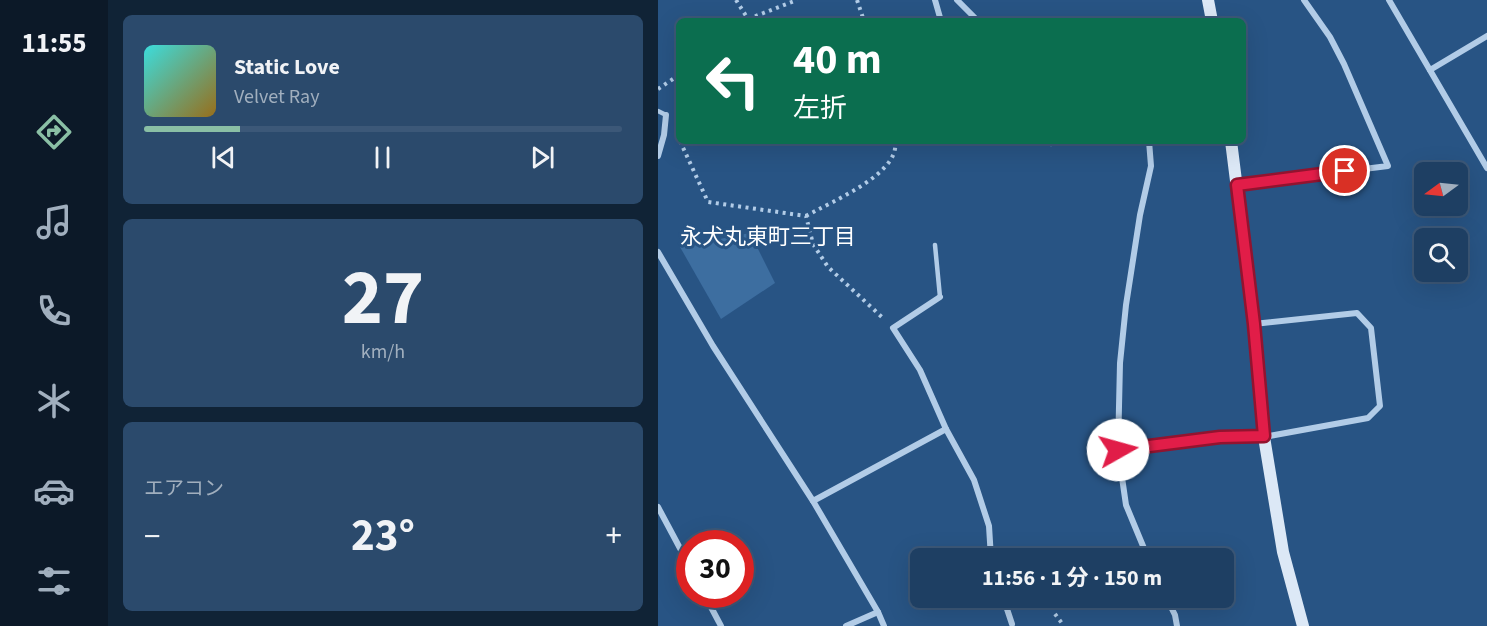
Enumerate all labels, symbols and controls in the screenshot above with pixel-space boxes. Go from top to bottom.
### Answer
text: 11:55 [21,24,87,63]
text: 40 m [793,30,882,90]
icon: left [694,42,772,120]
text: Static Love [234,51,340,83]
text: Velvet Ray [234,83,320,111]
text: 左折 [793,89,847,128]
icon: directions [33,111,75,153]
icon: previous [207,141,240,174]
icon: pause [366,141,399,174]
icon: next [526,141,559,174]
pin [1319,145,1370,196]
icon: arrive [1328,154,1361,187]
north arrow [1414,162,1468,216]
map controls [1414,162,1468,282]
icon: music [33,201,75,243]
district label: 永犬丸東町三丁目 [680,221,856,253]
button: search [1414,228,1468,282]
text: 27 [342,243,424,354]
icon: phone [33,290,75,332]
text: km/h [361,338,405,366]
icon: climate [33,380,75,422]
position arrow [1086,418,1150,482]
icon: car [33,470,75,512]
text: エアコン [144,475,224,503]
text: 23° [351,504,415,568]
text: − [144,513,160,560]
text: + [606,513,622,560]
speed limit sign: 30 [676,530,754,608]
icon: filters [33,560,75,602]
text: 11:56 · 1 分 · 150 m [982,562,1162,594]

